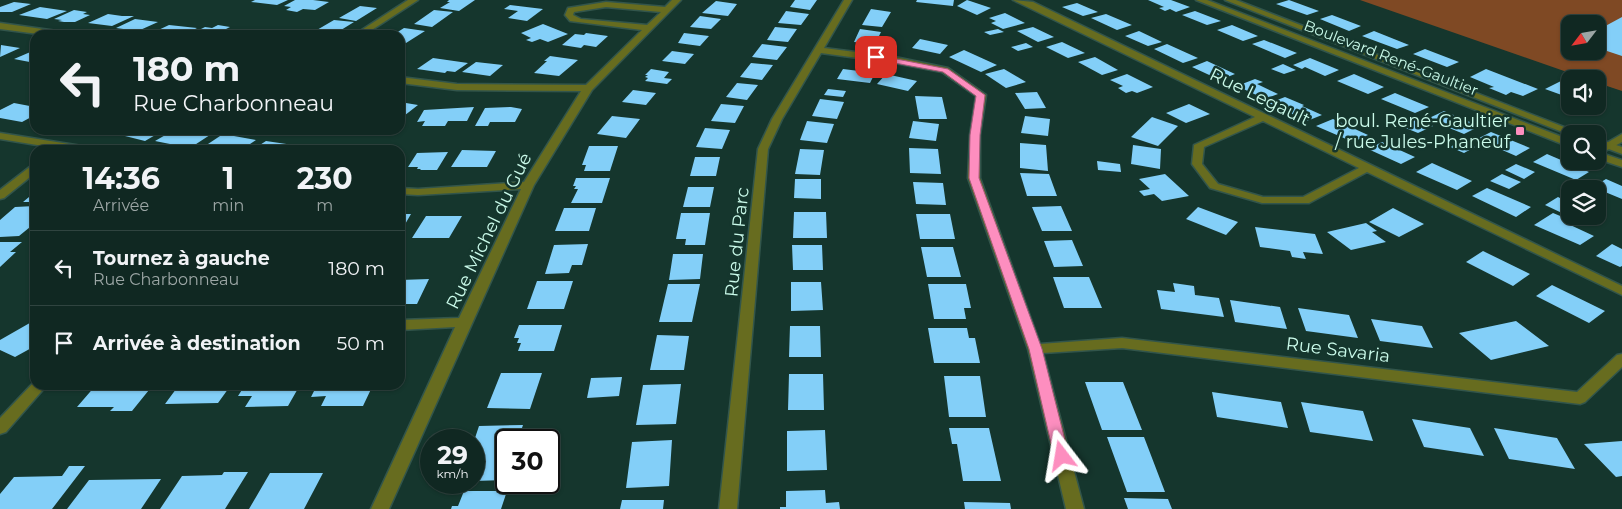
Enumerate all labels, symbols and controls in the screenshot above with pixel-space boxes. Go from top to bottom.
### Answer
street label: Boulevard René-Gaultier [1301,15,1481,100]
north arrow [1561,15,1606,60]
map controls [1561,15,1606,225]
pin [855,36,897,78]
icon: arrive [862,43,890,71]
text: 180 m [133,47,240,90]
icon: left [50,50,115,115]
street label: Rue Legault [1206,63,1314,131]
button: sound [1561,70,1606,115]
text: Rue Charbonneau [133,90,334,117]
place label: boul. René-Gaultier / rue Jules-Phaneuf [1334,110,1511,153]
marker: boul. René-Gaultier / rue Jules-Phaneuf [1514,125,1526,137]
button: search [1561,125,1606,170]
street label: Rue Michel du Gué [442,149,536,313]
text: 14:36 [82,160,160,197]
text: 1 [222,160,234,197]
text: 230 [297,160,353,197]
button: layers [1561,180,1606,225]
street label: Rue du Parc [720,186,754,298]
text: Arrivée [93,196,149,215]
text: min [212,196,244,215]
text: m [316,196,333,215]
text: Tournez à gauche [93,247,270,270]
icon: left [50,254,78,282]
text: 180 m [328,257,385,280]
text: Rue Charbonneau [93,270,239,289]
icon: arrive [50,329,78,357]
text: Arrivée à destination [93,332,301,355]
text: 50 m [337,332,385,355]
street label: Rue Savaria [1285,333,1391,367]
speed limit sign: 30 [495,429,560,494]
position arrow [1035,429,1087,481]
text: 29 [437,440,468,470]
text: km/h [436,466,469,481]

